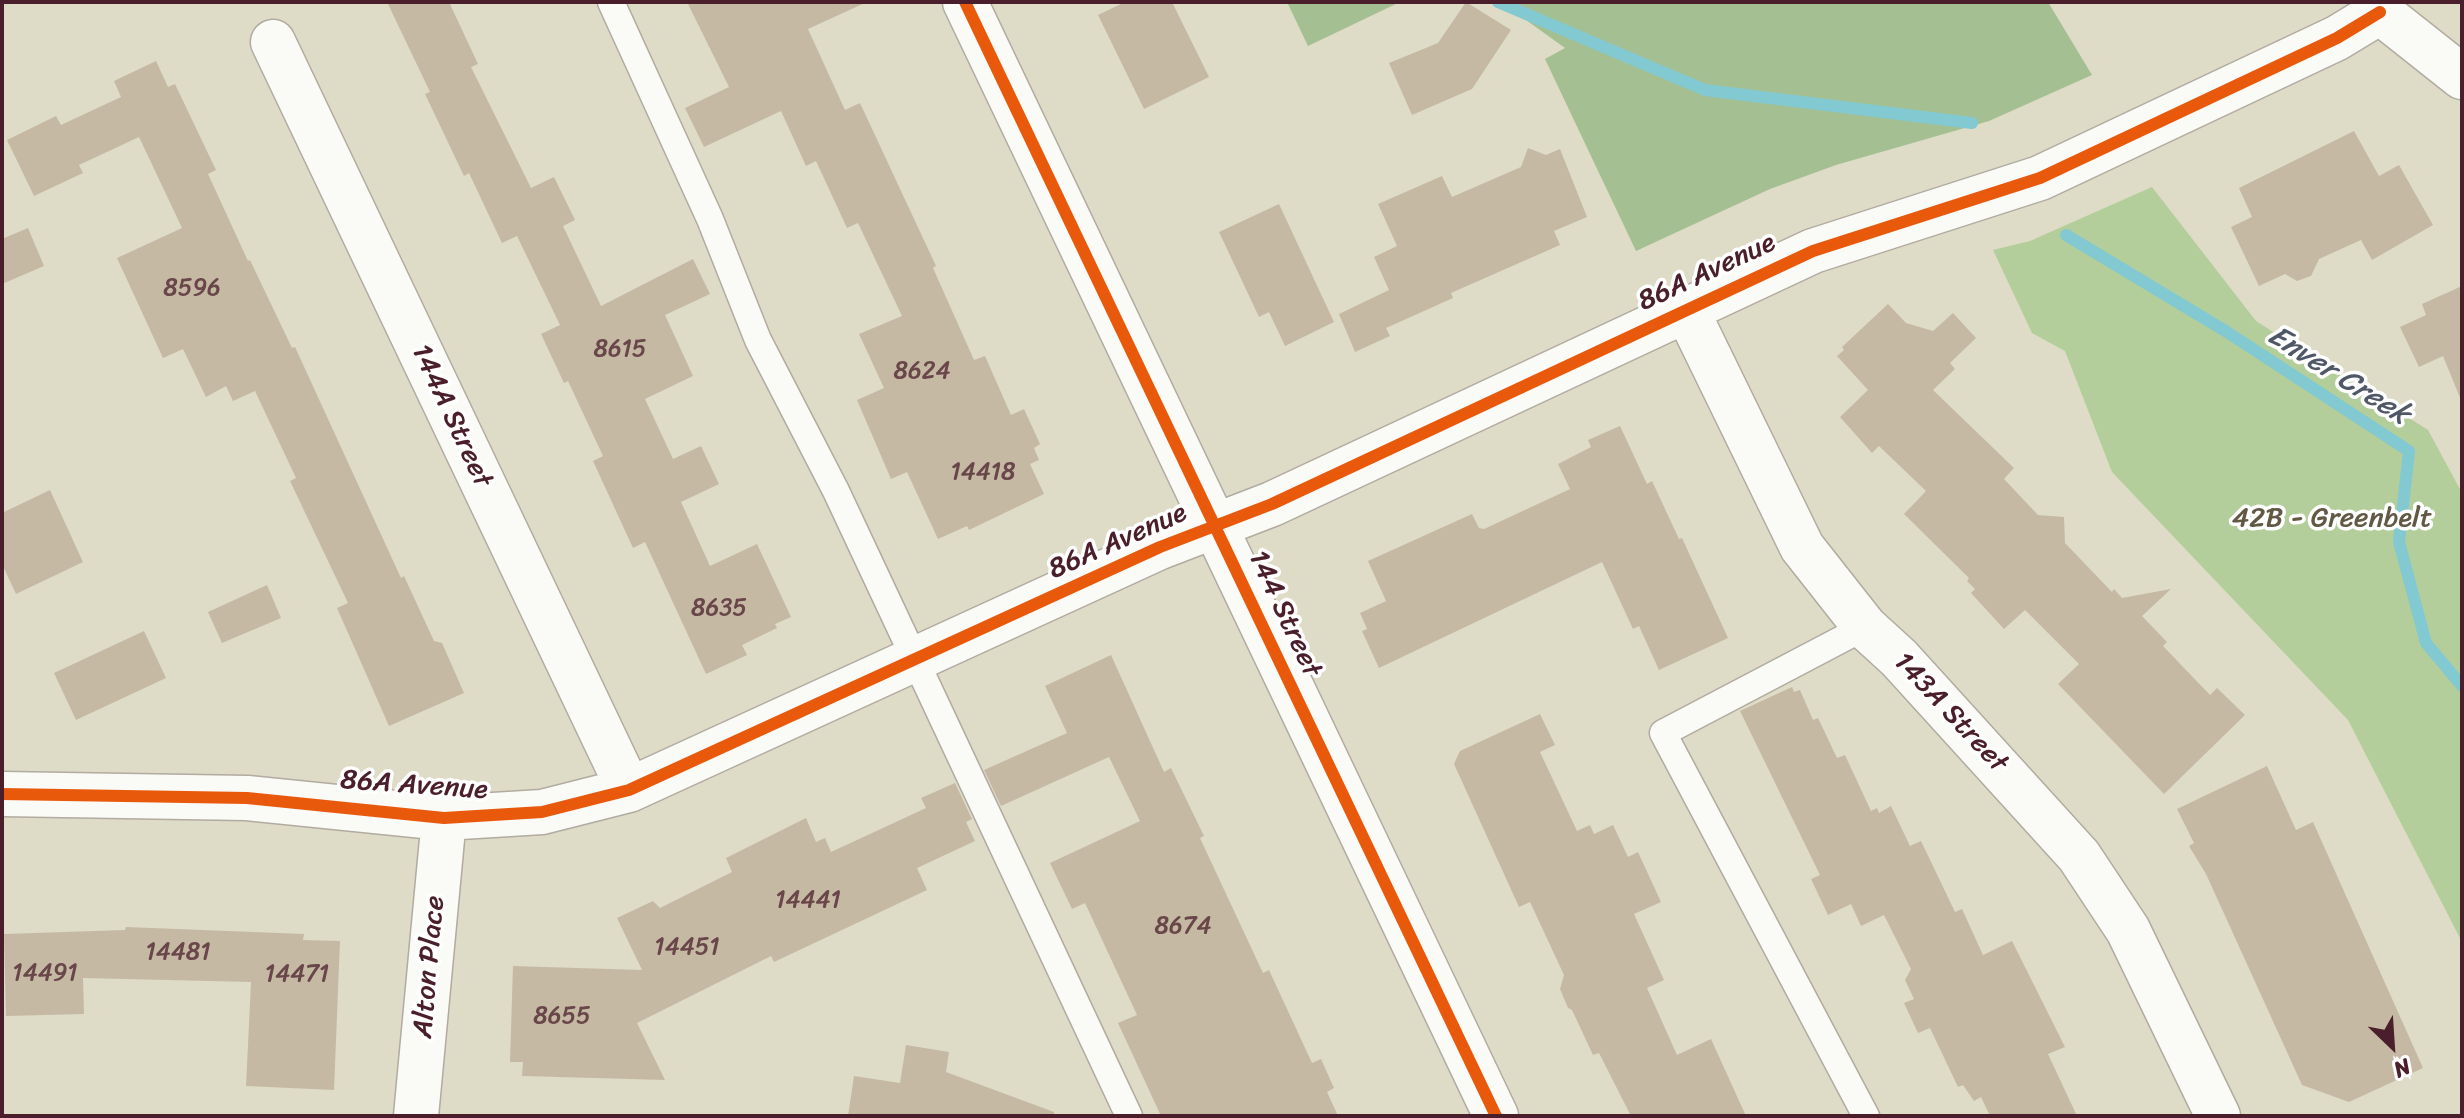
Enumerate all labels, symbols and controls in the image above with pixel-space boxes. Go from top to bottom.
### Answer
street label: 86A Avenue [1633,227,1781,319]
house number: 8596 [163,275,221,303]
water label: Enver Creek [2261,318,2415,434]
house number: 8615 [593,336,647,364]
street label: 144A Street [403,339,499,493]
house number: 8624 [894,358,950,386]
house number: 14418 [950,459,1016,487]
street label: 86A Avenue [1044,497,1192,587]
park label: 42B - Greenbelt [2232,502,2432,536]
street label: 144 Street [1240,545,1328,683]
house number: 8635 [691,595,747,623]
street label: 143A Street [1886,646,2014,780]
street label: 86A Avenue [339,764,489,808]
house number: 14441 [775,887,841,915]
street label: Alton Place [407,894,453,1040]
house number: 8674 [1155,913,1211,941]
house number: 14451 [654,934,720,962]
house number: 14481 [145,939,211,967]
house number: 14491 [12,960,78,988]
house number: 14471 [265,961,329,989]
house number: 8655 [533,1003,591,1031]
north arrow [2352,1006,2432,1086]
text: N [2387,1047,2418,1089]

